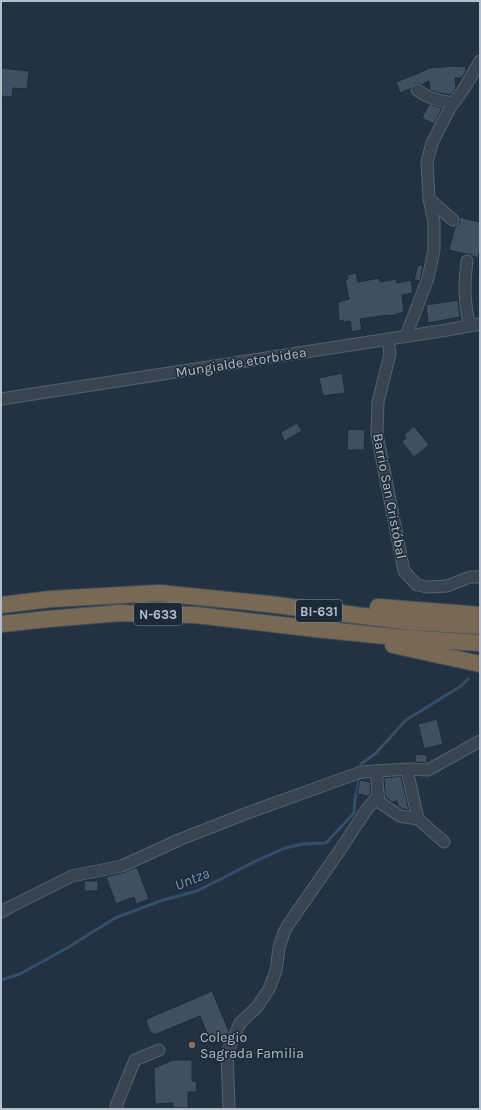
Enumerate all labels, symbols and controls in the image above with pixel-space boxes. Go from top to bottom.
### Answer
street label: Mungialde etorbidea [174,344,308,381]
street label: Barrio San Cristóbal [369,432,410,560]
road number: BI-631 [296,600,342,622]
road number: N-633 [134,603,182,625]
water label: Untza [172,864,212,894]
place label: Colegio Sagrada Familia [200,1029,304,1062]
marker: Colegio Sagrada Familia [187,1040,197,1050]

